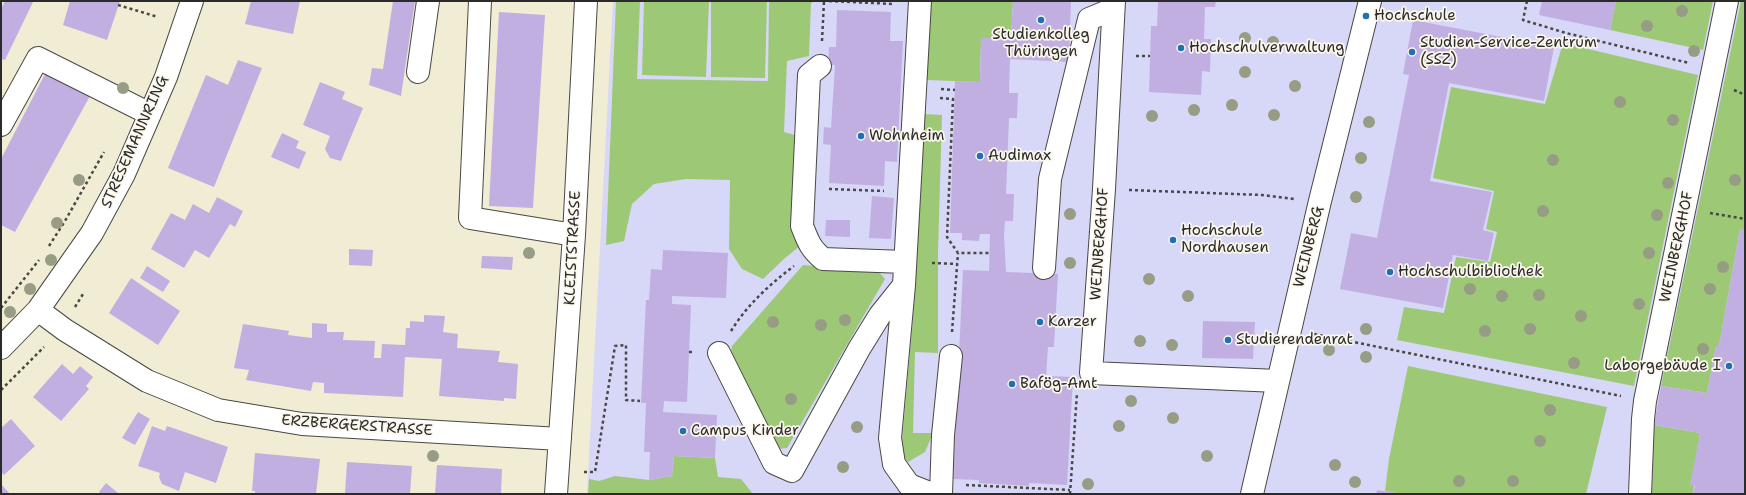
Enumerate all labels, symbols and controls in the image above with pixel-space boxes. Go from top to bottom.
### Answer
place label: Hochschule [1374,7,1456,25]
marker: Hochschule [1361,11,1371,21]
marker: Studienkolleg Thüringen [1036,15,1046,25]
place label: Studienkolleg Thüringen [992,26,1090,61]
place label: Studien-Service-Zentrum (SSZ) [1420,34,1597,69]
place label: Hochschulverwaltung [1189,39,1344,57]
marker: Hochschulverwaltung [1176,43,1186,53]
marker: Studien-Service-Zentrum (SSZ) [1407,47,1417,57]
street label: STRESEMANNRING [98,73,172,211]
place label: Wohnheim [869,127,945,145]
marker: Wohnheim [856,131,866,141]
place label: Audimax [988,147,1051,165]
marker: Audimax [975,151,985,161]
street label: WEINBERGHOF [1087,187,1113,301]
street label: KLEISTSTRASSE [561,190,585,306]
street label: WEINBERGHOF [1656,190,1698,304]
street label: WEINBERG [1290,204,1328,290]
place label: Hochschule Nordhausen [1181,222,1269,257]
marker: Hochschule Nordhausen [1168,235,1178,245]
place label: Hochschulbibliothek [1398,263,1543,281]
marker: Hochschulbibliothek [1385,267,1395,277]
place label: Karzer [1048,313,1097,331]
marker: Karzer [1035,317,1045,327]
place label: Studierendenrat [1236,331,1353,349]
marker: Studierendenrat [1223,335,1233,345]
place label: Laborgebäude I [1604,357,1721,375]
marker: Laborgebäude I [1724,361,1734,371]
place label: Bafög-Amt [1020,375,1097,393]
marker: Bafög-Amt [1007,379,1017,389]
street label: ERZBERGERSTRASSE [281,412,433,440]
place label: Campus Kinder [691,422,799,440]
marker: Campus Kinder [678,426,688,436]

